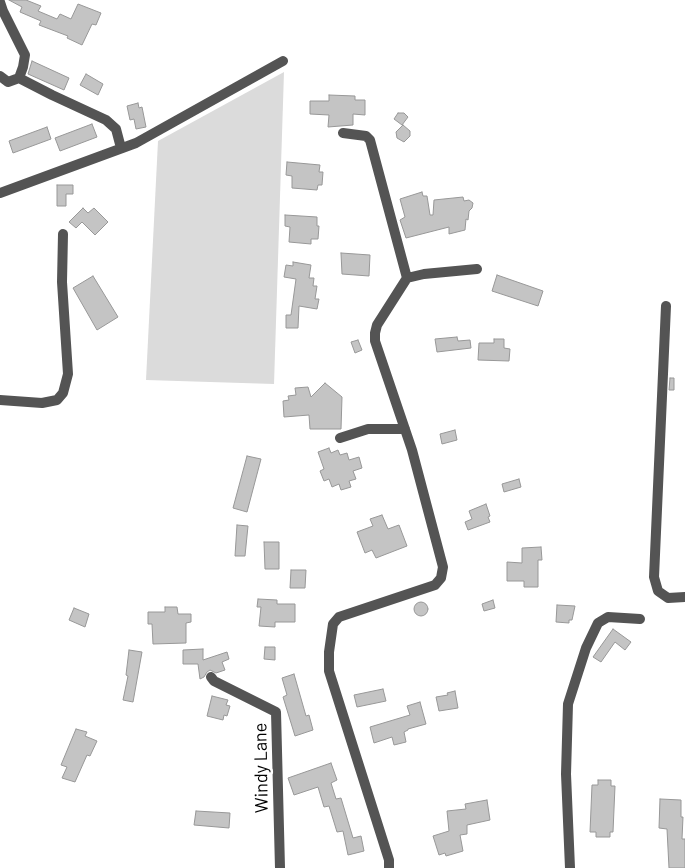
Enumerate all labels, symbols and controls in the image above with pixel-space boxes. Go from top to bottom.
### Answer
street label: Windy Lane [249,723,273,813]

